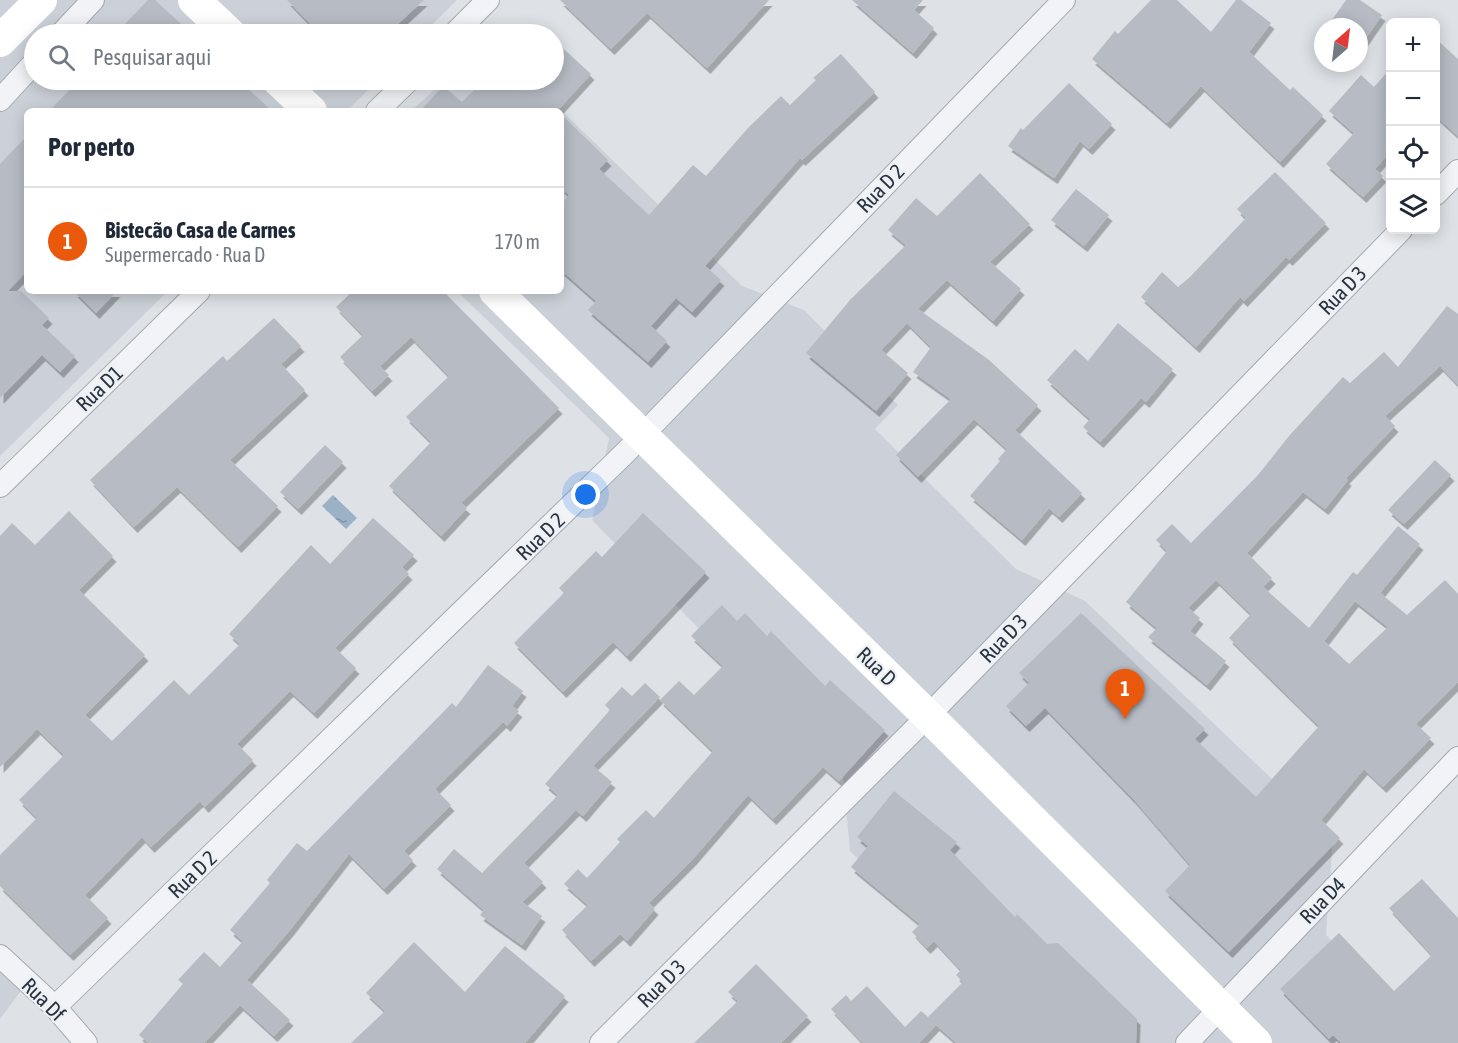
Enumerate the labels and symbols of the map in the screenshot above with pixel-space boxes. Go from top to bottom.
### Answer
north arrow [1314,18,1368,72]
street label: Rua D 2 [851,159,909,217]
street label: Rua D 3 [1313,261,1371,319]
street label: Rua D1 [71,360,127,416]
your location [571,480,600,509]
street label: Rua D 2 [511,507,569,565]
street label: Rua D 3 [974,609,1032,667]
street label: Rua D [852,642,902,690]
pin: 1 [1106,670,1144,719]
street label: Rua D 2 [163,845,221,903]
street label: Rua D4 [1294,872,1350,928]
street label: Rua D 3 [632,954,690,1012]
street label: Rua Df [18,973,71,1026]

